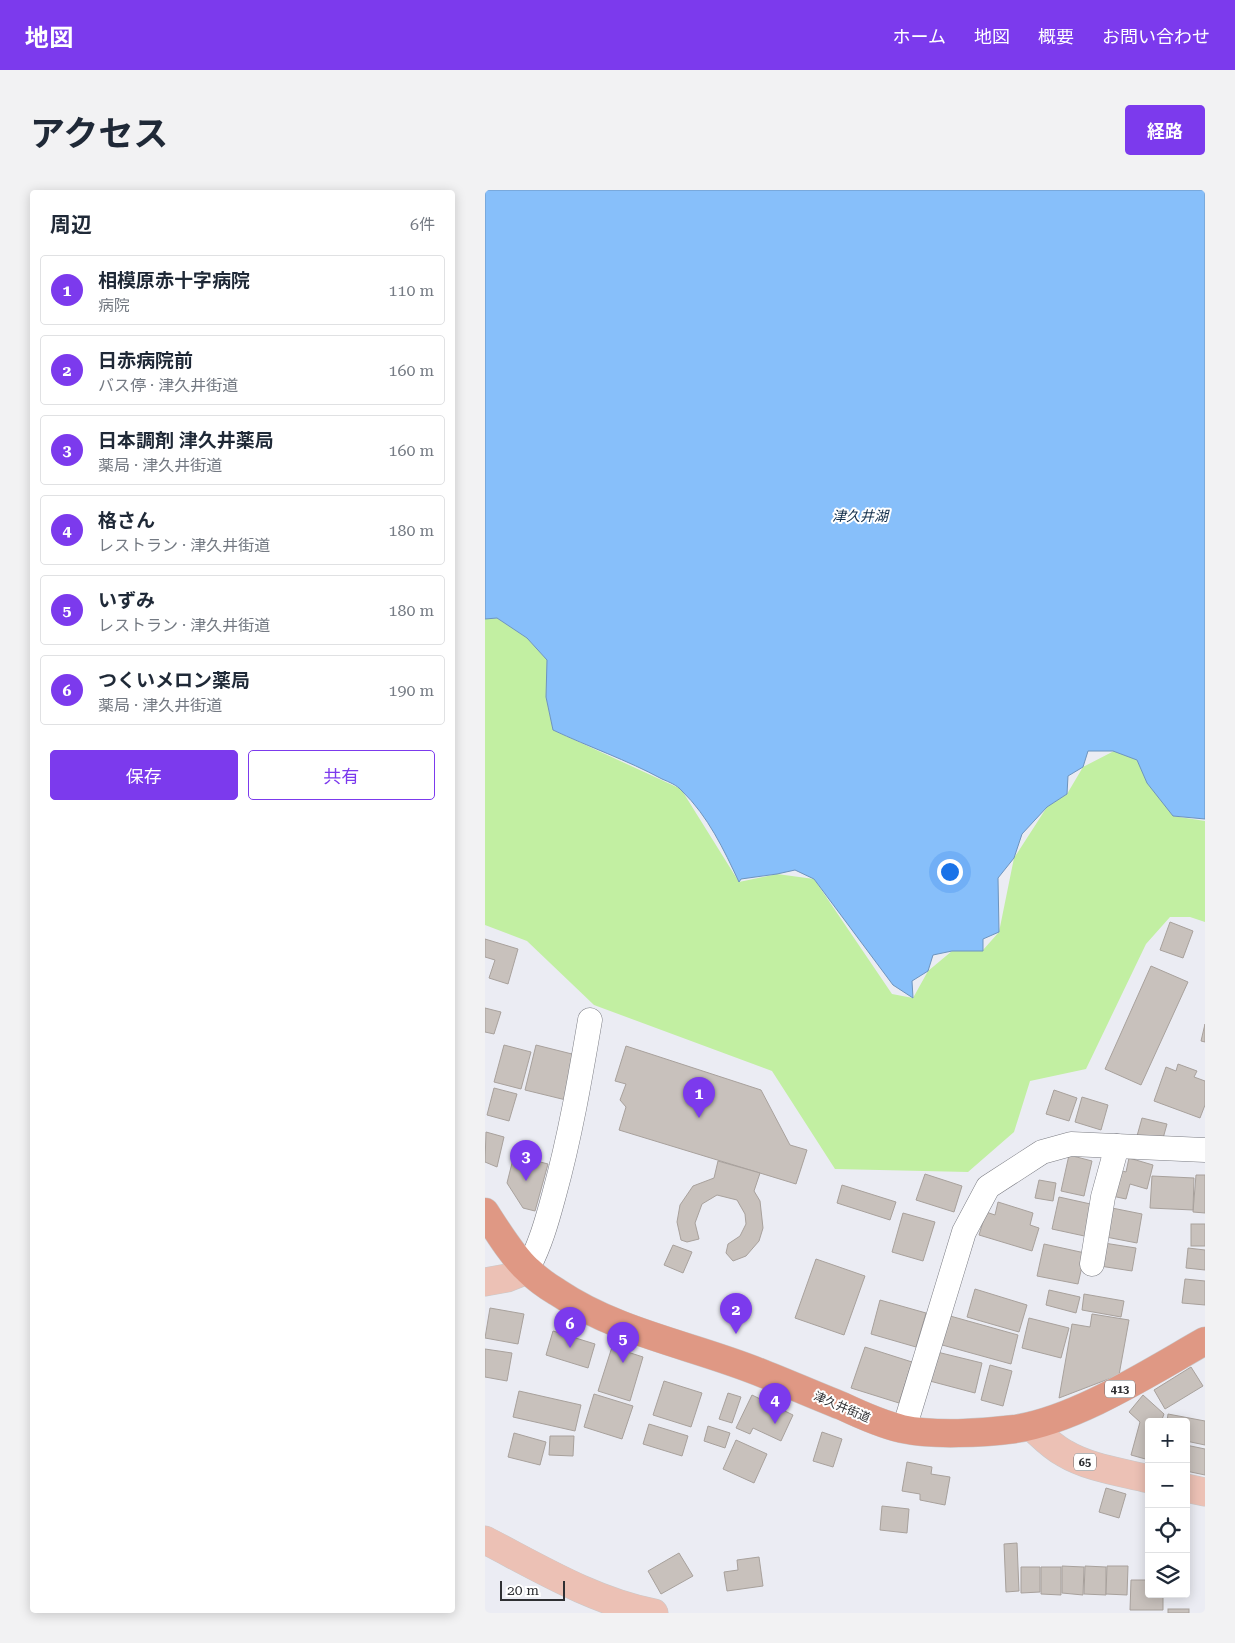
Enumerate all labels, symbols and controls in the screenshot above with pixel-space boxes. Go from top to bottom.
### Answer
text: 地図 [25,24,73,52]
text: ホーム [893,26,946,47]
text: 地図 [974,26,1010,47]
text: 概要 [1038,26,1074,47]
text: お問い合わせ [1102,26,1210,47]
button: 経路 [1125,105,1205,155]
text: アクセス [30,114,168,155]
text: 周辺 [50,213,92,237]
text: 6件 [410,215,435,234]
text: 相模原赤十字病院 [98,269,250,292]
text: 1 [63,281,71,300]
text: 110 m [388,281,434,300]
text: 病院 [98,296,130,315]
text: 日赤病院前 [98,349,193,372]
text: 2 [63,361,71,380]
text: 160 m [388,361,434,380]
text: バス停 · 津久井街道 [98,376,238,395]
text: 日本調剤 津久井薬局 [98,429,274,452]
text: 3 [63,441,71,460]
text: 160 m [388,441,434,460]
text: 薬局 · 津久井街道 [98,456,222,475]
water label: 津久井湖 [832,508,890,524]
text: 格さん [98,509,155,532]
text: 4 [63,521,71,540]
text: 180 m [388,521,434,540]
text: レストラン · 津久井街道 [98,536,270,555]
text: いずみ [98,589,155,612]
text: 5 [63,601,71,620]
text: 180 m [388,601,434,620]
text: レストラン · 津久井街道 [98,616,270,635]
text: つくいメロン薬局 [98,669,250,692]
text: 6 [63,681,71,700]
text: 190 m [388,681,434,700]
text: 薬局 · 津久井街道 [98,696,222,715]
button: 保存 [50,750,238,800]
button: 共有 [248,750,435,800]
your location [937,859,963,885]
pin: 1 [683,1077,715,1118]
pin: 3 [510,1140,542,1181]
pin: 2 [720,1293,752,1334]
pin: 6 [554,1307,586,1348]
pin: 5 [607,1322,639,1363]
road number: 413 [1105,1380,1135,1398]
pin: 4 [759,1383,791,1424]
street label: 津久井街道 [812,1389,872,1425]
map controls [1145,1418,1190,1598]
button: + [1145,1418,1190,1463]
road number: 65 [1074,1454,1096,1470]
button: − [1145,1463,1190,1508]
button: locate [1145,1508,1190,1553]
button: layers [1145,1553,1190,1598]
scale bar [500,1578,565,1601]
text: 20 m [507,1582,539,1598]

